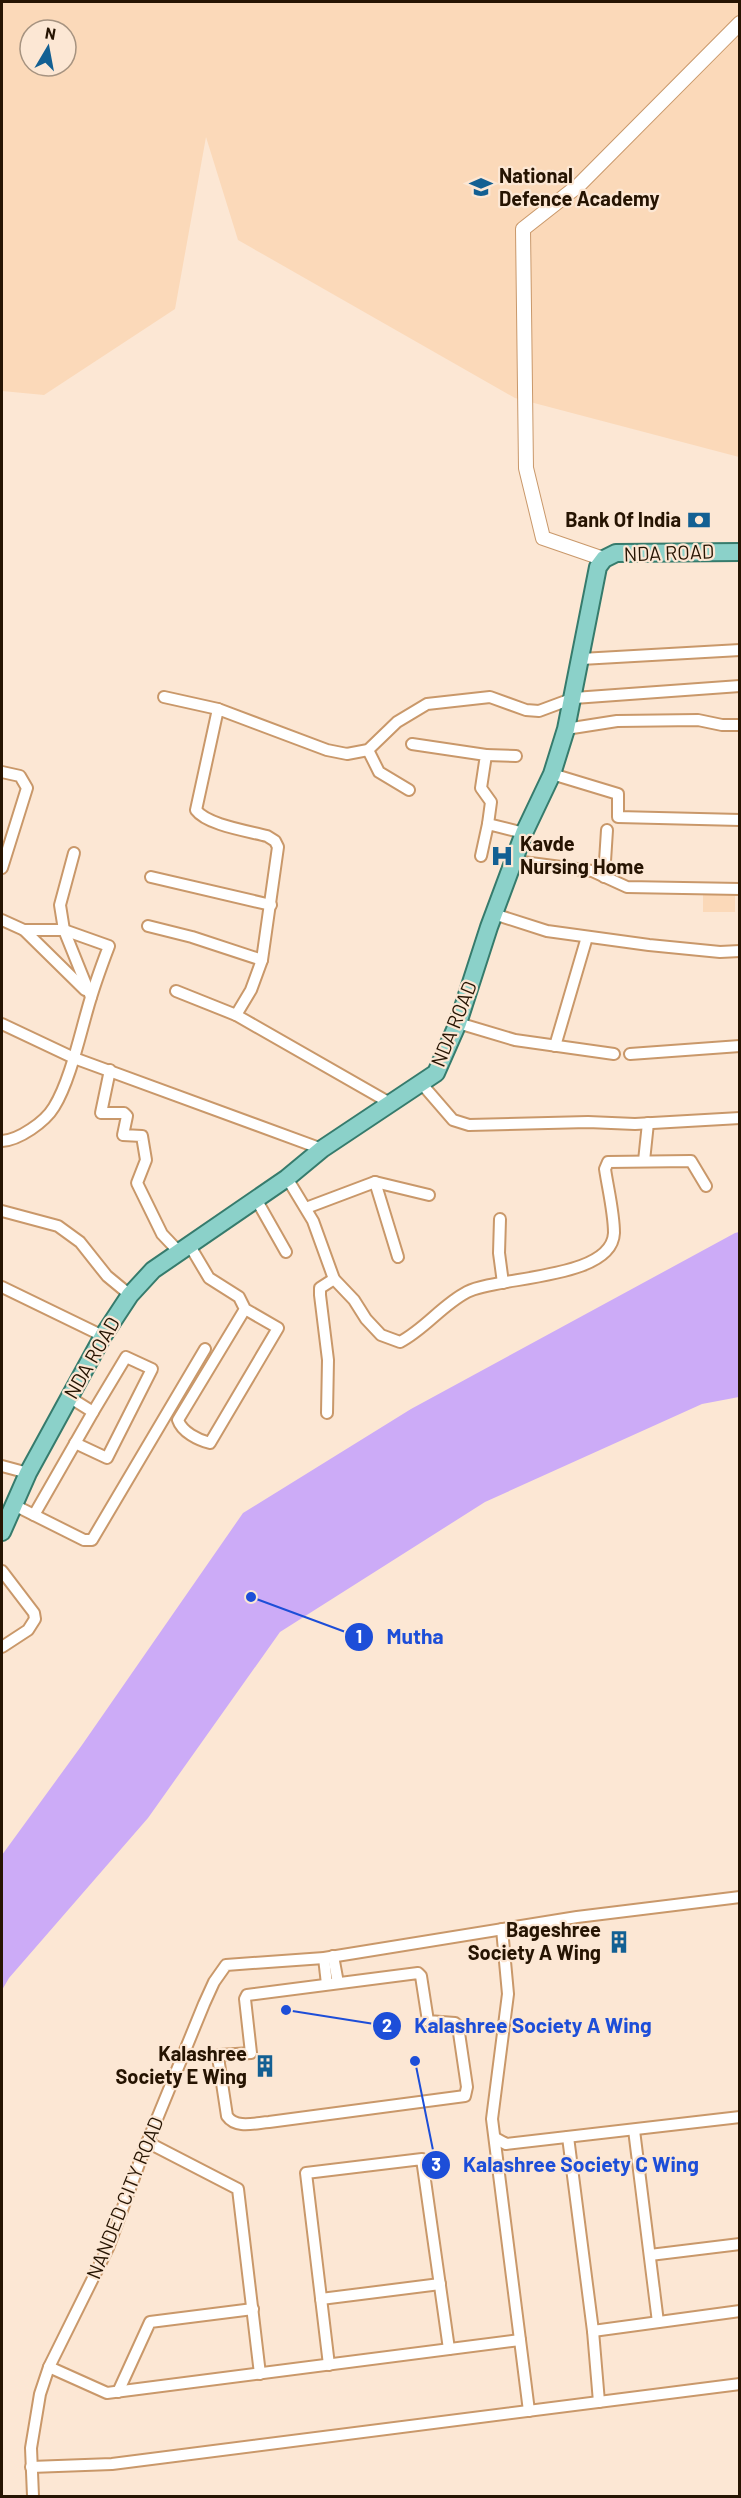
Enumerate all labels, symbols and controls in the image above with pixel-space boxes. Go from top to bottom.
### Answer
north arrow [18,18,78,78]
text: N [44,22,58,43]
place label: National Defence Academy [499,163,659,210]
school or university icon: National Defence Academy [468,174,494,200]
place label: Bank Of India [565,507,681,531]
bank icon: Bank Of India [686,507,712,533]
street label: NDA ROAD [623,538,715,566]
place label: Kavde Nursing Home [520,831,644,878]
hospital icon: Kavde Nursing Home [489,843,515,869]
street label: NDA ROAD [425,977,481,1070]
street label: NDA ROAD [58,1312,124,1403]
callout: Mutha [344,1617,455,1656]
text: Mutha [386,1623,444,1648]
text: 1 [356,1625,362,1647]
place label: Bageshree Society A Wing [468,1917,601,1964]
building icon: Bageshree Society A Wing [606,1929,632,1955]
callout: Kalashree Society A Wing [372,2006,664,2045]
text: Kalashree Society A Wing [414,2012,652,2037]
text: 2 [382,2014,392,2036]
place label: Kalashree Society E Wing [115,2041,247,2088]
building icon: Kalashree Society E Wing [252,2053,278,2079]
street label: NANDED CITY ROAD [81,2113,168,2282]
callout: Kalashree Society C Wing [421,2145,711,2184]
text: Kalashree Society C Wing [463,2151,699,2176]
text: 3 [431,2153,441,2175]

